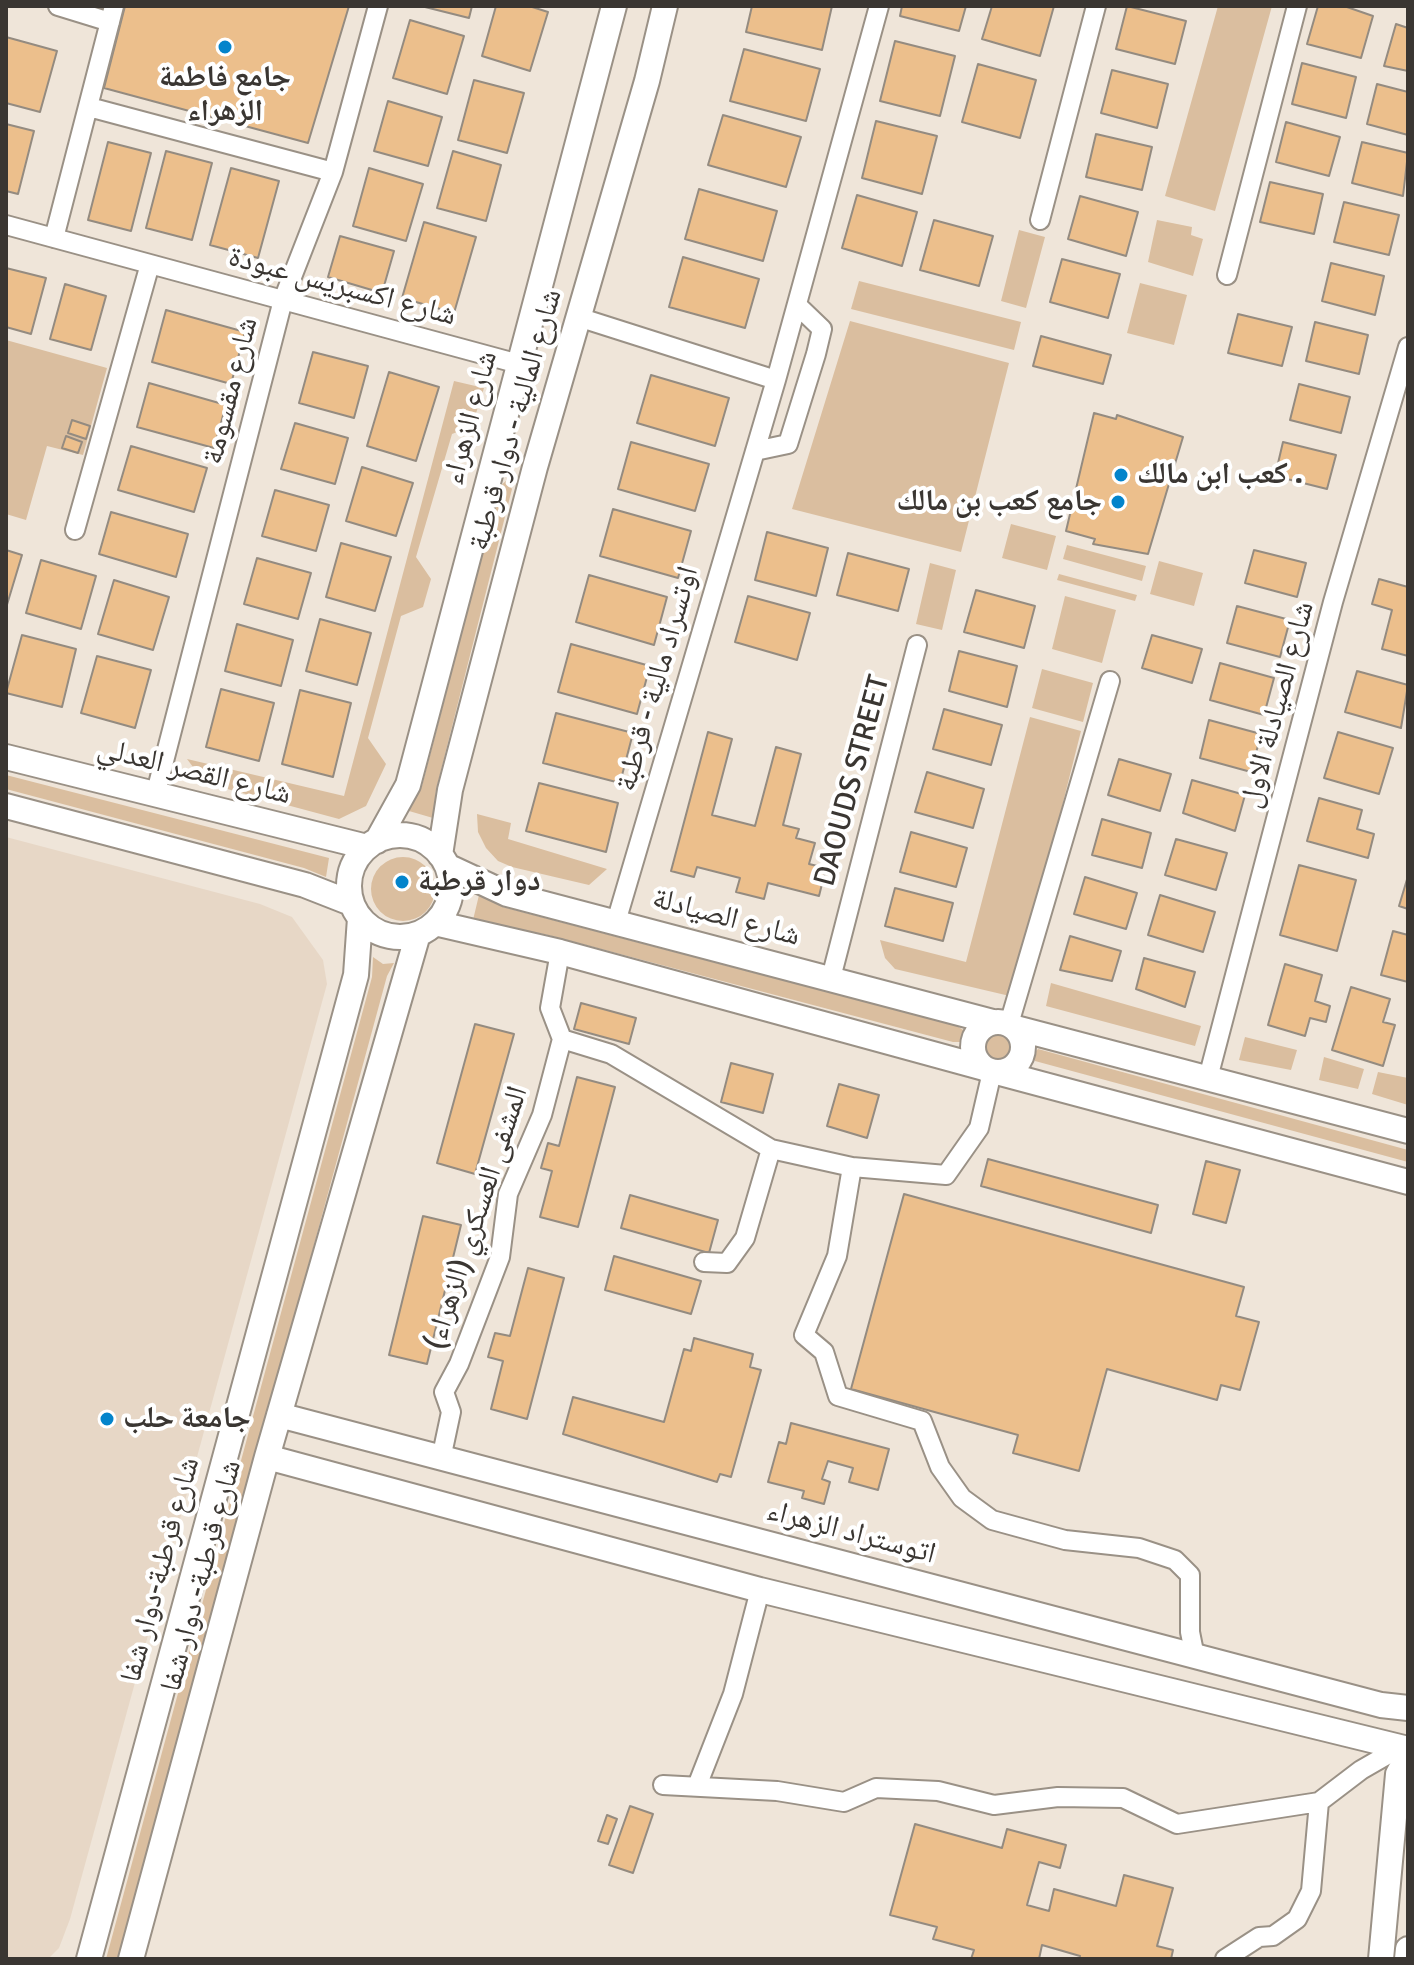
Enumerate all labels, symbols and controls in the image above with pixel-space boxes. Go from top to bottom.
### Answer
marker: جامع فاطمة الزهراء [216,38,234,56]
place label: جامع فاطمة الزهراء [159,60,291,130]
street label: شارع اكسبريس عبودة [224,239,460,335]
street label: شارع المالية - دوار قرطبة [461,285,571,555]
street label: شارع مقسومة [195,314,267,468]
street label: شارع الزهراء [436,347,506,489]
place label: كعب ابن مالك . [1137,457,1303,493]
marker: كعب ابن مالك . [1112,466,1130,484]
place label: جامع كعب بن مالك [896,484,1102,520]
marker: جامع كعب بن مالك [1109,493,1127,511]
street label: اوتسراد مالية - قرطبة [609,562,707,796]
street label: شارع الصيادلة الاول [1233,598,1323,812]
street label: DAOUDS STREET [808,672,898,890]
street label: شارع القصر العدلي [94,731,294,813]
place label: دوار قرطبة [418,864,541,900]
marker: دوار قرطبة [393,873,411,891]
street label: شارع الصيادلة [648,881,804,955]
street label: المشفى العسكري (الزهراء) [417,1082,537,1354]
place label: جامعة حلب [123,1401,251,1437]
marker: جامعة حلب [98,1410,116,1428]
street label: شارع قرطبة-دوار شفا [114,1453,208,1687]
street label: شارع قرطبة- دوار شفا [154,1456,250,1696]
street label: اتوستراد الزهراء [763,1493,939,1573]

